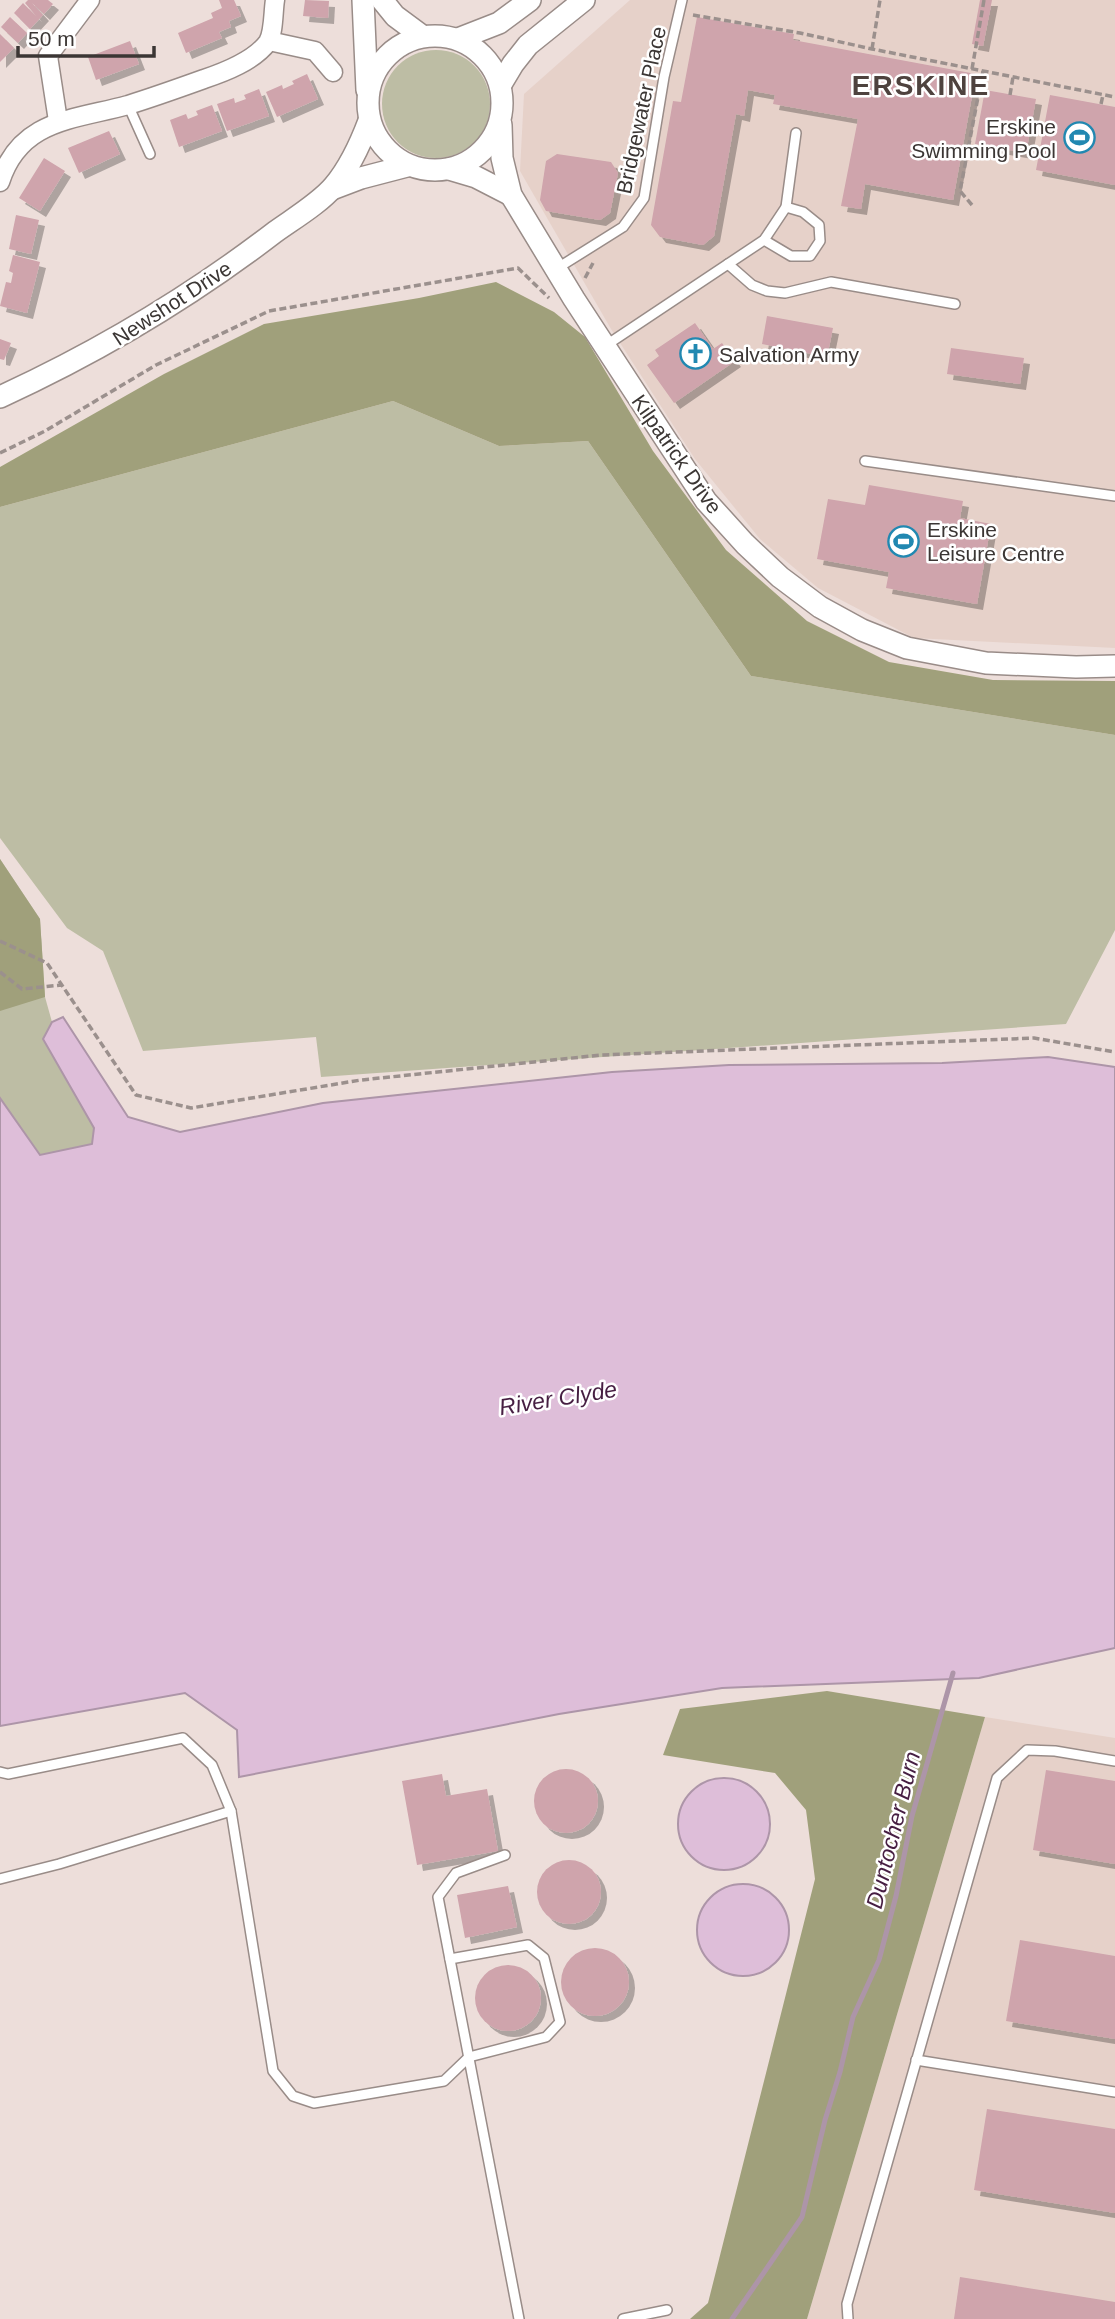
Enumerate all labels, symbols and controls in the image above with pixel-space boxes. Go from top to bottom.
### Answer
scale bar [18,14,154,58]
street label: Bridgewater Place [612,24,670,196]
text: 50 m [28,27,75,50]
district label: ERSKINE [852,70,990,101]
place label: Erskine Swimming Pool [911,115,1056,162]
sports icon: Erskine Swimming Pool [1062,121,1096,155]
street label: Newshot Drive [108,256,236,350]
church icon: Salvation Army [679,337,713,371]
place label: Salvation Army [719,343,860,366]
street label: Kilpatrick Drive [627,390,727,518]
place label: Erskine Leisure Centre [927,518,1065,565]
sports icon: Erskine Leisure Centre [887,524,921,558]
water label: River Clyde [497,1376,619,1420]
water label: Duntocher Burn [861,1749,925,1911]

